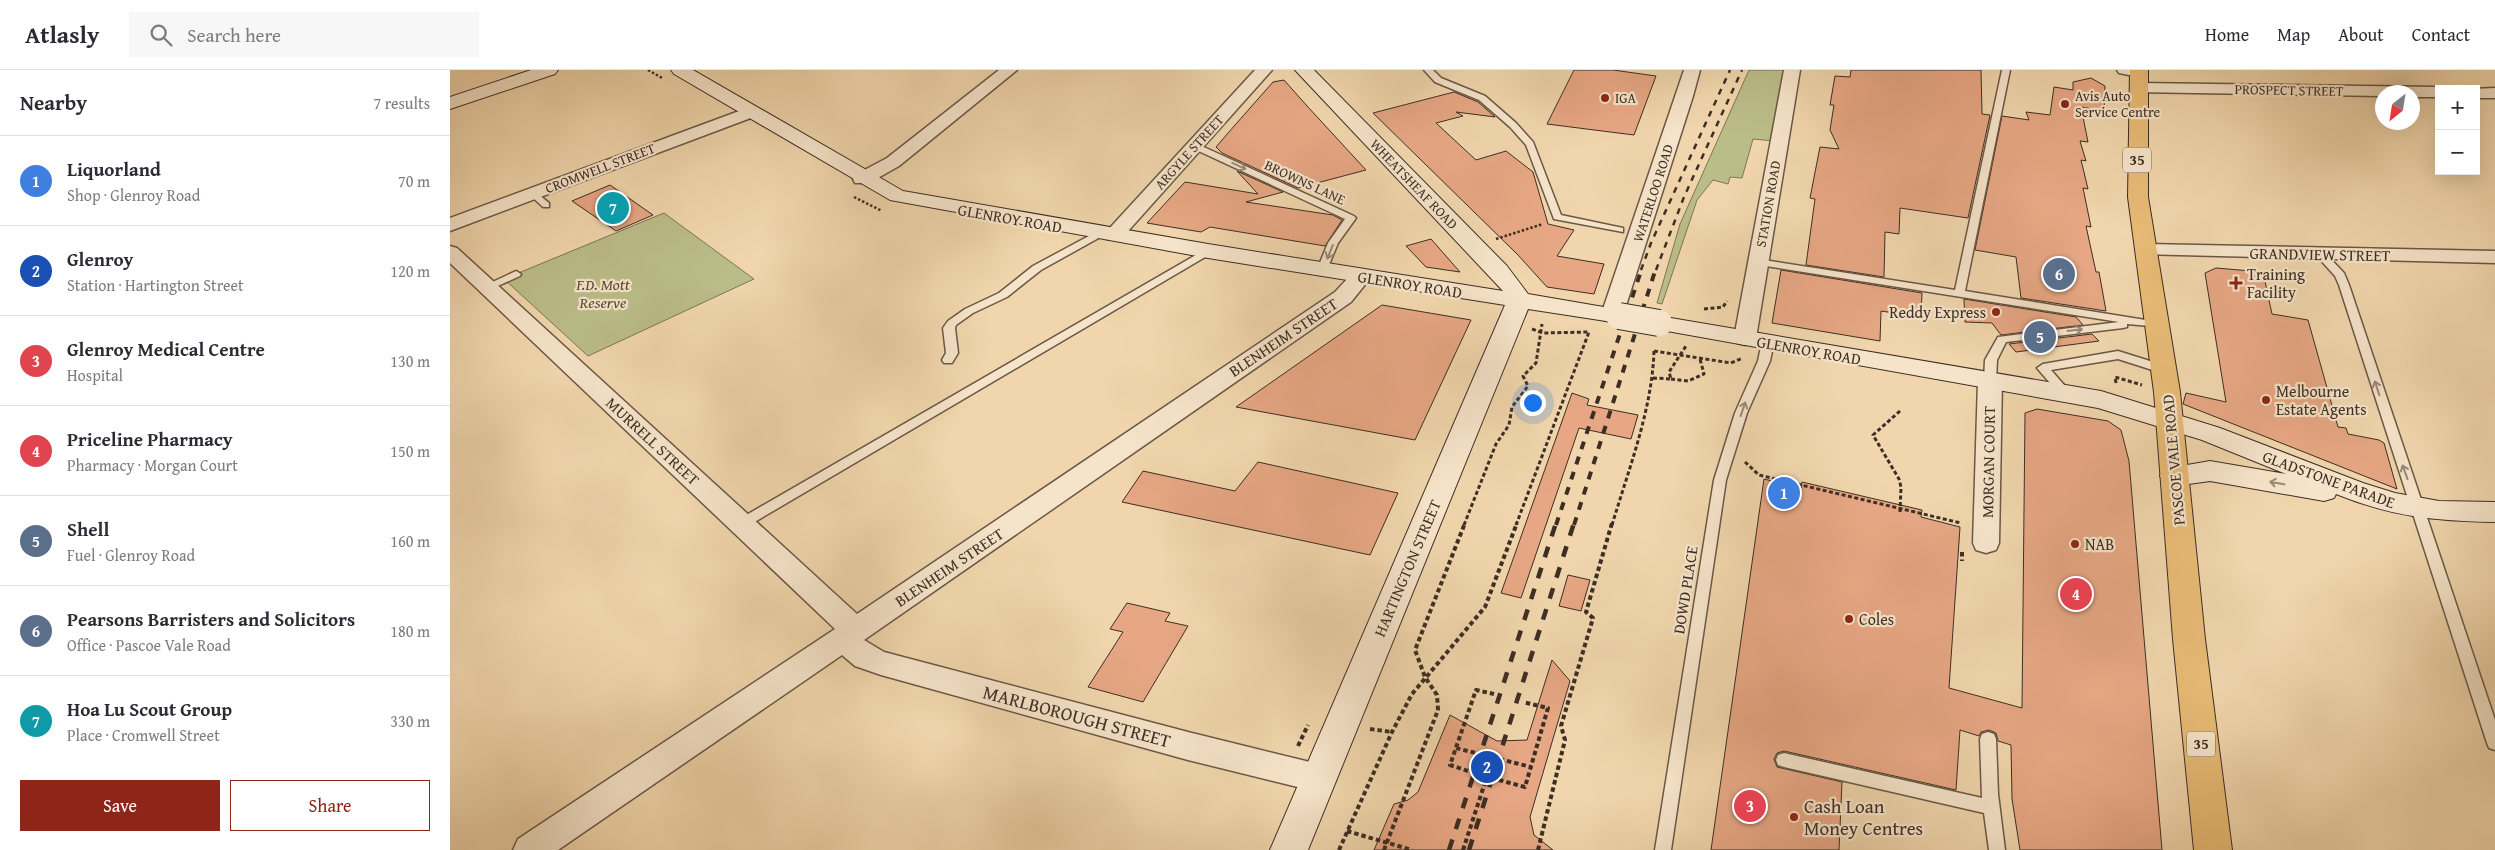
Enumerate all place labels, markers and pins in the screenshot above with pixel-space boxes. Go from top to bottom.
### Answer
place label: Avis Auto Service Centre [2075,86,2160,122]
place label: IGA [1615,88,1637,108]
marker: IGA [1599,92,1611,104]
marker: Avis Auto Service Centre [2059,98,2071,110]
pin: 7 [597,189,629,227]
pin: 6 [2043,255,2075,293]
place label: Training Facility [2247,262,2305,304]
marker: Training Facility [2229,276,2243,290]
place label: Reddy Express [1889,300,1986,324]
marker: Reddy Express [1990,306,2002,318]
pin: 5 [2024,318,2056,356]
place label: Melbourne Estate Agents [2276,379,2367,421]
marker: Melbourne Estate Agents [2260,394,2272,406]
pin: 1 [1768,474,1800,512]
place label: NAB [2085,532,2114,556]
marker: NAB [2069,538,2081,550]
pin: 4 [2060,575,2092,613]
place label: Coles [1859,607,1894,631]
marker: Coles [1843,613,1855,625]
pin: 2 [1471,748,1503,786]
pin: 3 [1734,787,1766,825]
place label: Cash Loan Money Centres [1804,792,1923,842]
marker: Cash Loan Money Centres [1788,811,1800,823]

